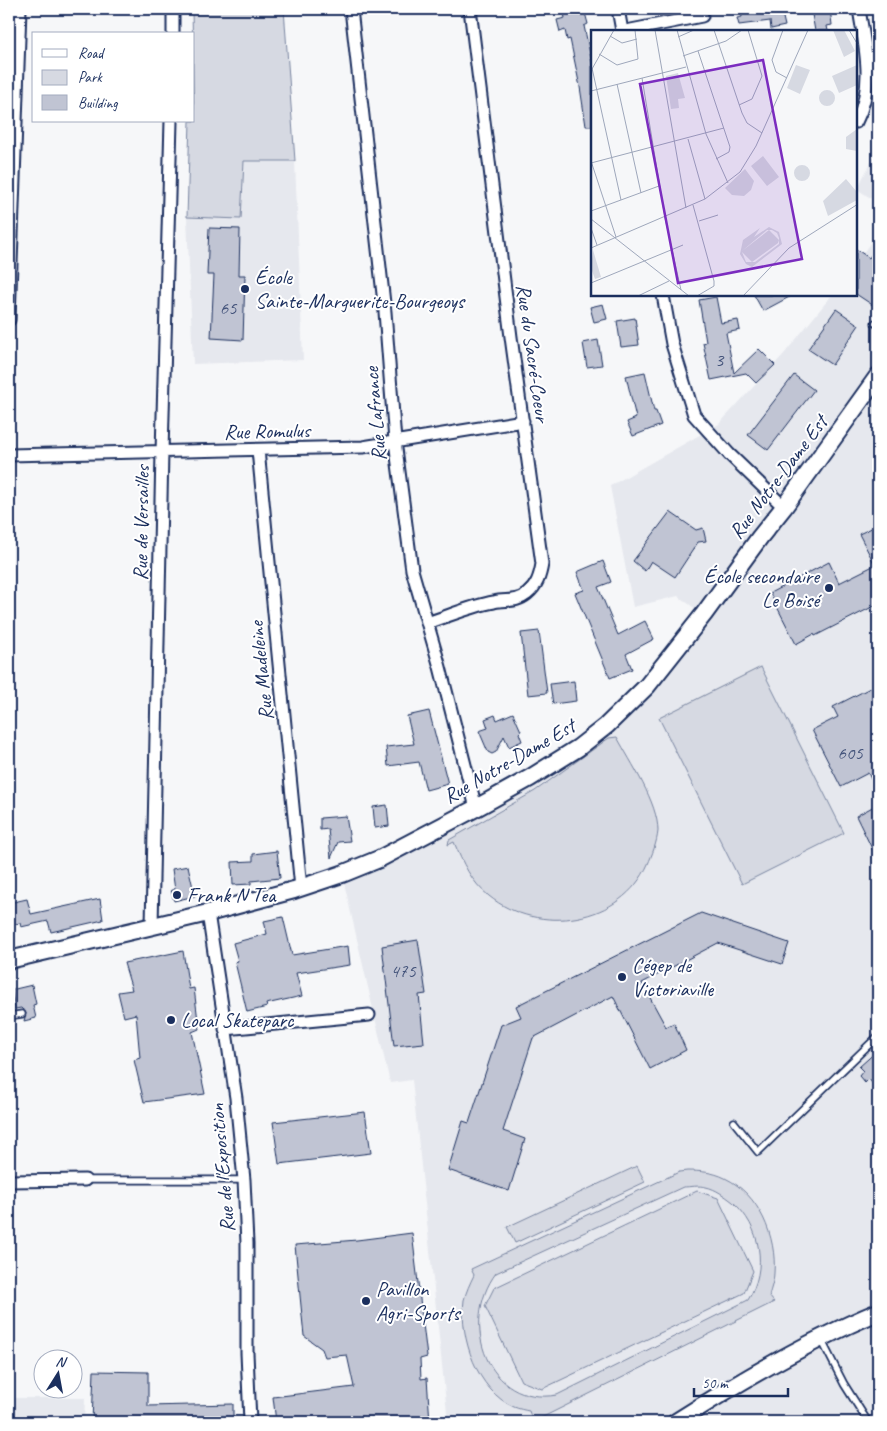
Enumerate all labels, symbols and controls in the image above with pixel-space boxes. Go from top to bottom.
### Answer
inset map [591,30,857,296]
legend [32,32,195,122]
text: Road [78,44,105,63]
text: Park [78,68,103,87]
text: Building [78,94,118,113]
place label: École Sainte-Marguerite-Bourgeoys [255,264,466,314]
marker: École Sainte-Marguerite-Bourgeoys [239,283,251,295]
street label: Rue du Sacré-Coeur [510,283,556,426]
house number: 65 [219,296,238,320]
house number: 3 [715,348,725,372]
street label: Rue Lafrance [358,365,392,462]
street label: Rue Notre-Dame Est [723,408,835,544]
street label: Rue Romulus [224,417,312,445]
street label: Rue de Versailles [127,463,155,581]
place label: École secondaire Le Boisé [704,563,822,613]
marker: École secondaire Le Boisé [823,582,835,594]
street label: Rue Madeleine [243,618,279,722]
street label: Rue Notre-Dame Est [438,711,582,809]
house number: 605 [837,741,864,765]
place label: Frank N Tea [187,882,277,908]
marker: Frank N Tea [171,889,183,901]
place label: Cégep de Victoriaville [632,952,714,1002]
house number: 475 [390,959,417,983]
marker: Cégep de Victoriaville [616,971,628,983]
place label: Local Skateparc [181,1007,295,1033]
marker: Local Skateparc [165,1014,177,1026]
street label: Rue de l'Exposition [203,1102,241,1233]
place label: Pavillon Agri-Sports [376,1276,461,1326]
marker: Pavillon Agri-Sports [360,1295,372,1307]
north arrow [32,1348,82,1398]
text: N [55,1353,69,1371]
scale bar [694,1366,788,1398]
text: 50 m [702,1374,729,1393]

